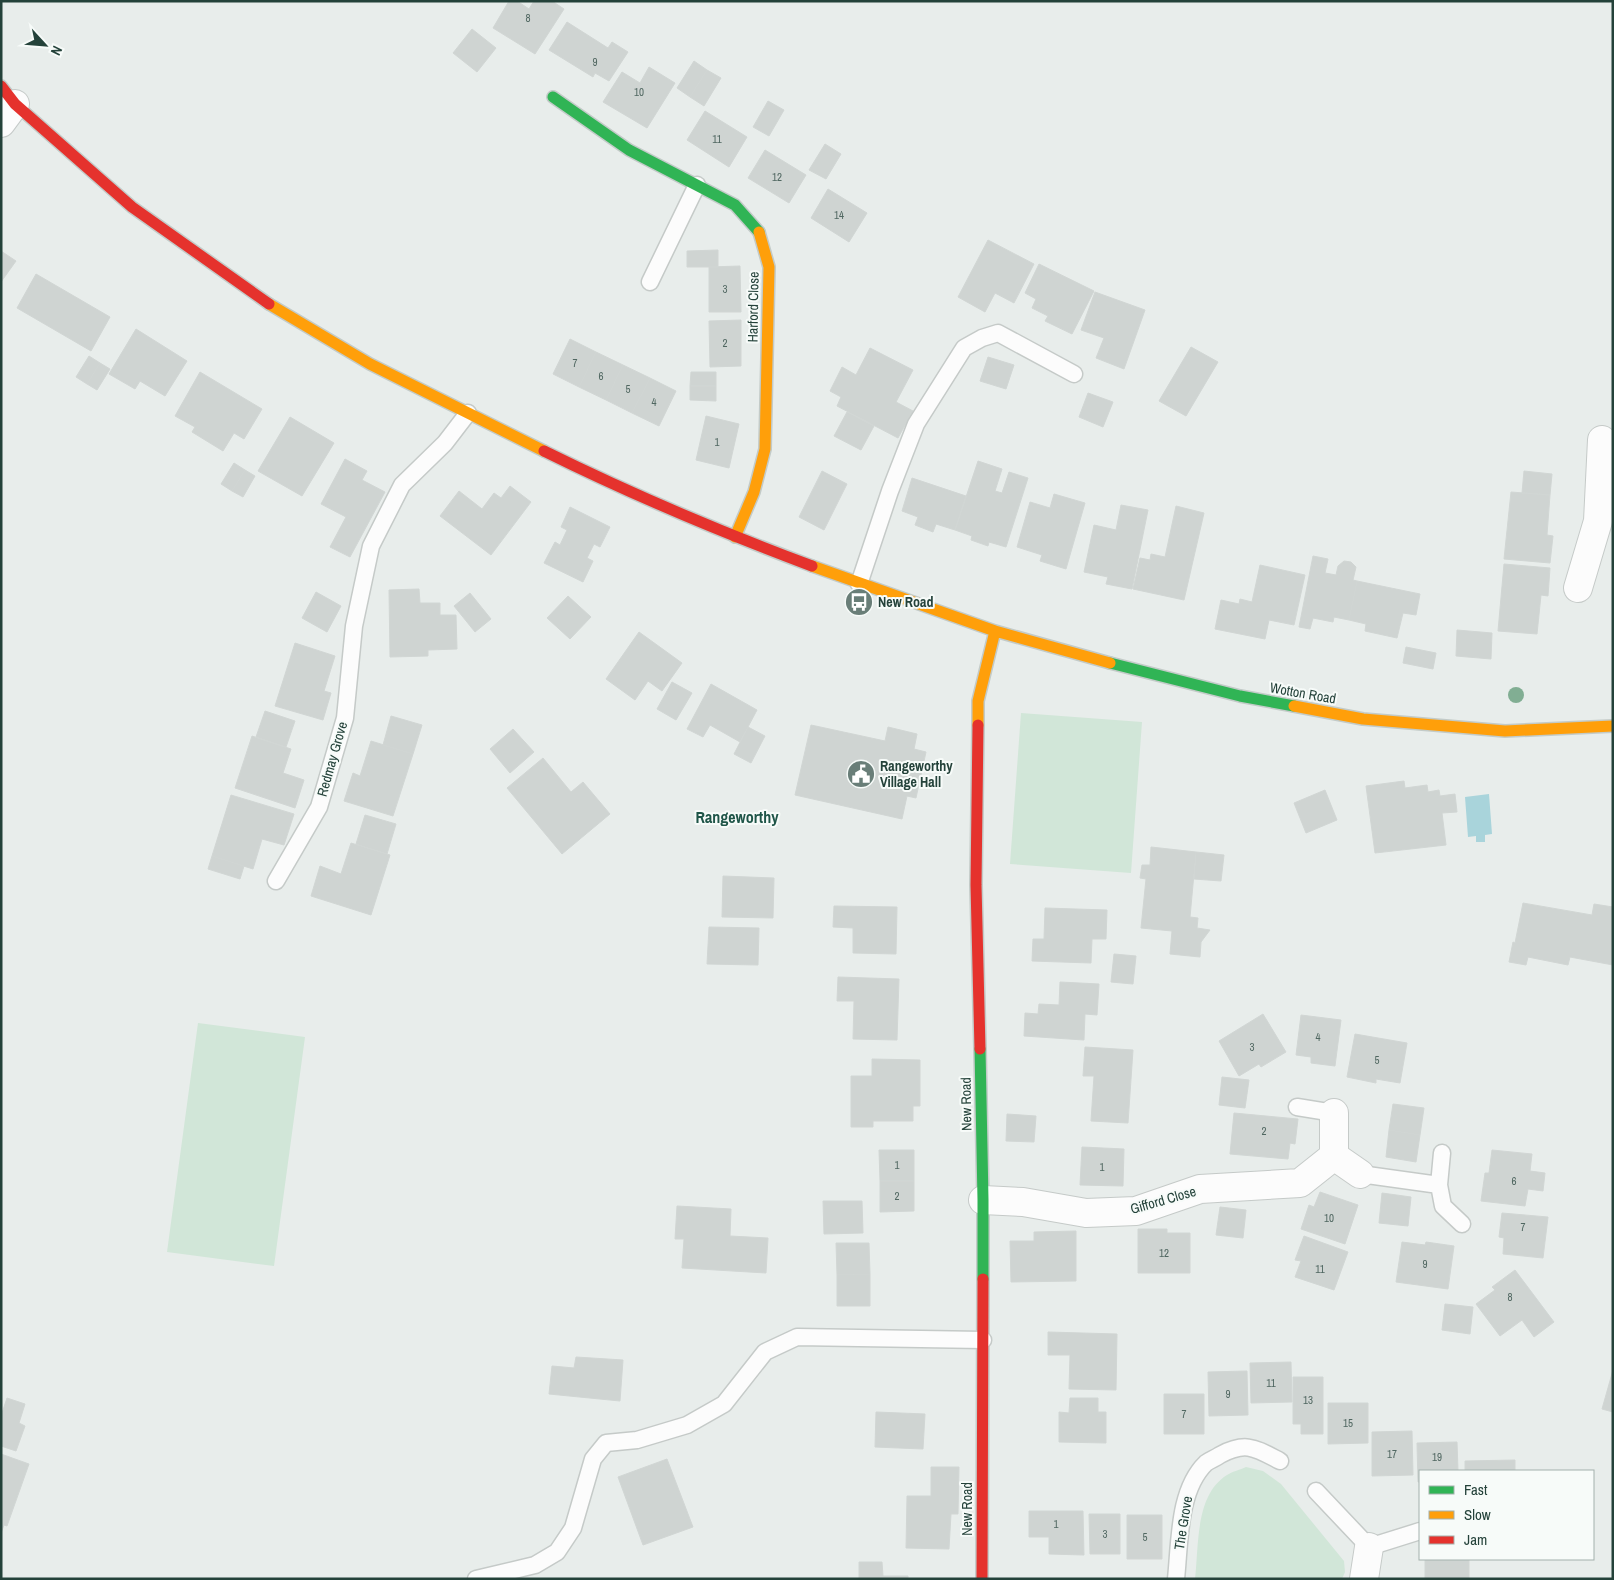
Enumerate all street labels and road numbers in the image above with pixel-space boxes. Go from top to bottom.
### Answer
street label: Harford Close [743,271,763,343]
street label: Wotton Road [1269,678,1337,708]
street label: Redmay Grove [313,719,351,799]
street label: New Road [957,1077,975,1131]
street label: Gifford Close [1128,1182,1198,1218]
street label: New Road [958,1482,976,1536]
street label: The Grove [1170,1495,1196,1551]

